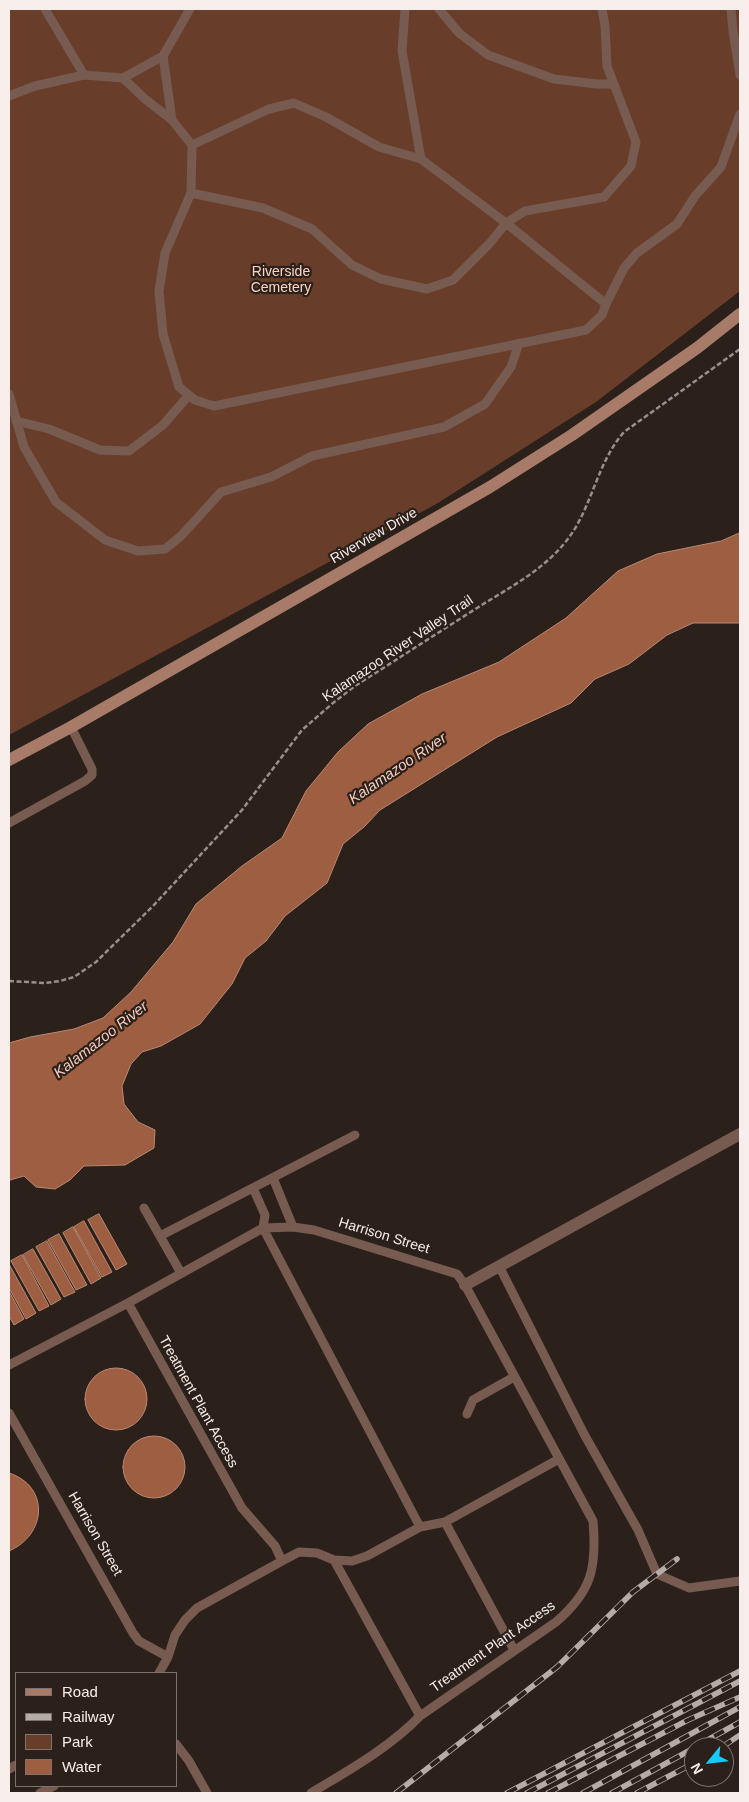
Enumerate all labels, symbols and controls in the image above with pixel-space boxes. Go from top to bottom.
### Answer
park label: Riverside Cemetery [251,264,311,296]
street label: Riverview Drive [328,504,420,568]
street label: Kalamazoo River Valley Trail [319,592,477,706]
water label: Kalamazoo River [346,730,450,808]
water label: Kalamazoo River [50,998,152,1082]
street label: Harrison Street [337,1214,431,1258]
street label: Treatment Plant Access [155,1333,241,1471]
street label: Harrison Street [64,1489,126,1579]
street label: Treatment Plant Access [428,1598,558,1696]
legend [15,1672,178,1787]
text: Road [62,1683,98,1700]
text: Railway [62,1708,115,1725]
text: Park [62,1733,93,1750]
north arrow [684,1737,734,1787]
text: Water [62,1758,101,1775]
text: N [687,1760,706,1777]

